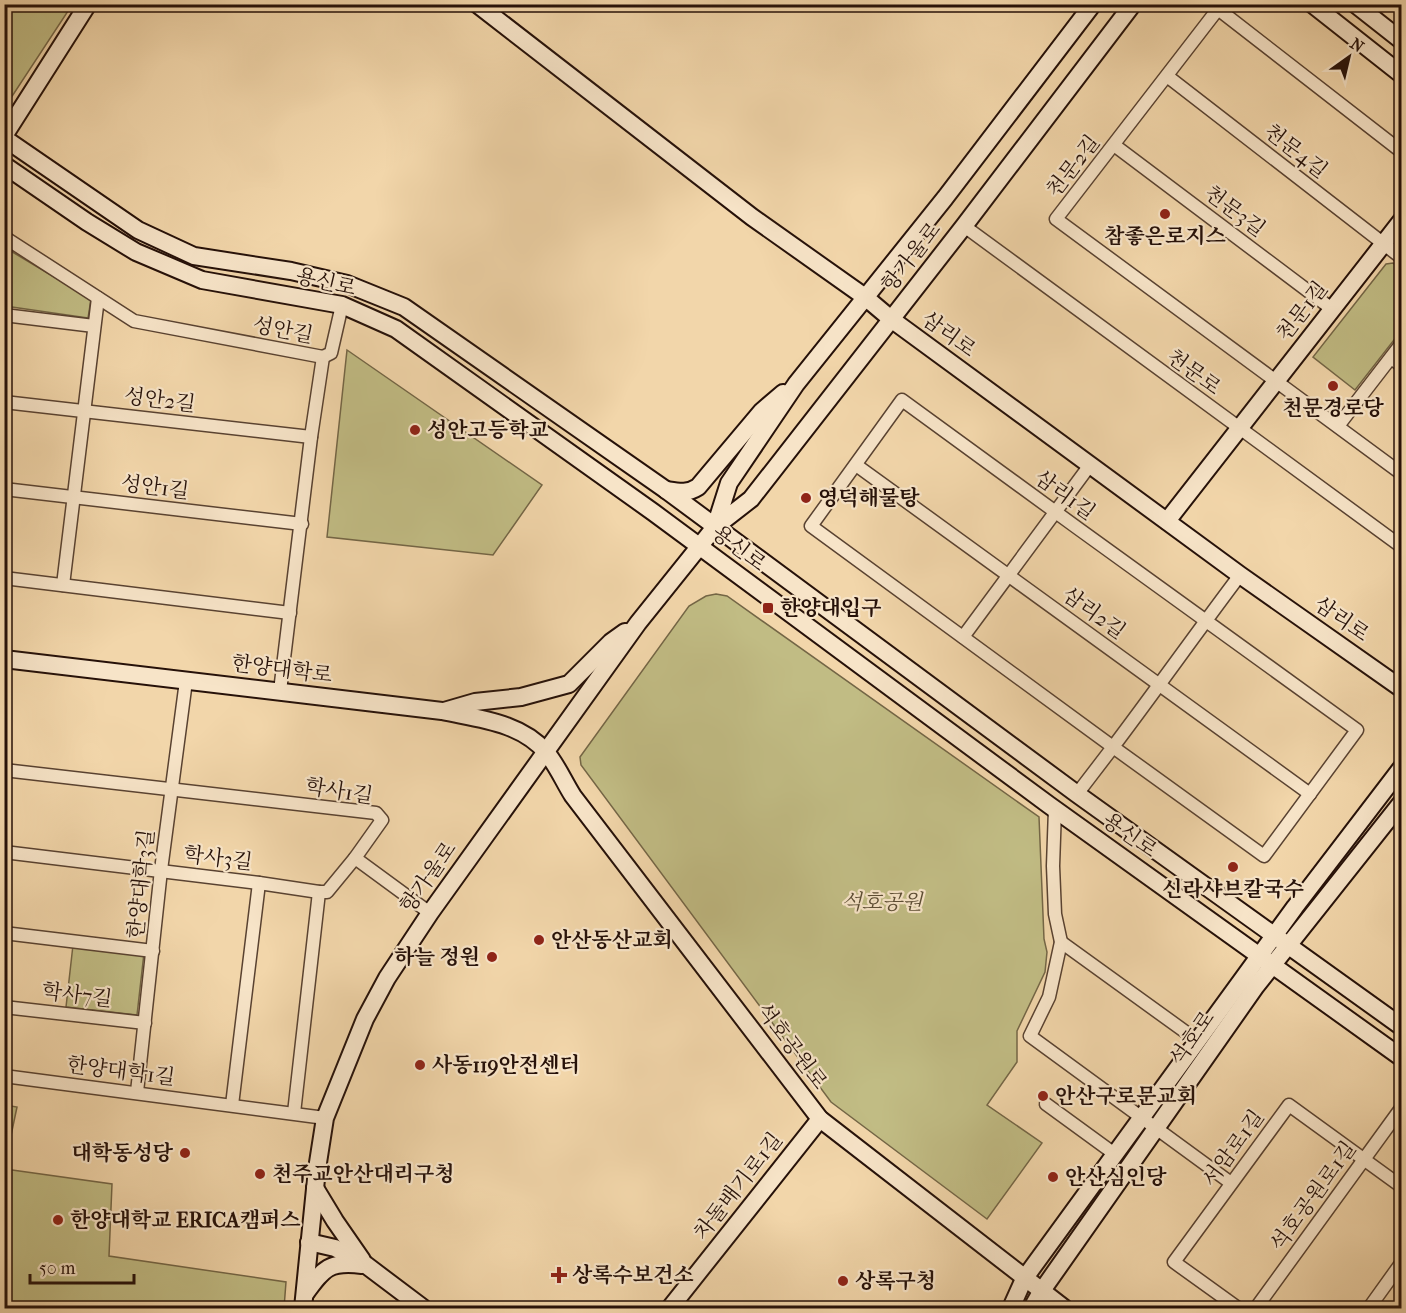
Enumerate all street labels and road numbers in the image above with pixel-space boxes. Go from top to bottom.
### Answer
street label: 천문4길 [1260,119,1332,183]
street label: 천문2길 [1041,130,1105,202]
street label: 천문3길 [1200,181,1270,241]
street label: 항가울로 [877,218,945,296]
street label: 용신로 [294,263,358,301]
street label: 천문1길 [1272,277,1332,345]
street label: 삼리로 [917,306,981,362]
street label: 성안길 [251,312,315,348]
street label: 천문로 [1162,344,1226,400]
street label: 성안2길 [123,384,197,416]
street label: 삼리1길 [1030,465,1100,525]
street label: 성안1길 [120,471,190,503]
street label: 용신로 [707,520,771,576]
street label: 삼리2길 [1058,582,1130,644]
street label: 삼리로 [1310,592,1374,646]
street label: 한양대학로 [230,651,334,687]
street label: 학사1길 [303,774,375,808]
street label: 용신로 [1098,808,1162,862]
street label: 한양대학3길 [123,828,159,940]
street label: 항가울로 [395,837,461,917]
street label: 학사3길 [182,842,254,874]
street label: 학사7길 [40,979,114,1011]
street label: 석호공원로 [752,998,832,1094]
street label: 석호로 [1165,1006,1219,1070]
street label: 한양대학1길 [65,1052,177,1090]
street label: 서암로1길 [1197,1105,1269,1191]
street label: 차돌배기로1길 [689,1128,787,1244]
street label: 석호공원로1길 [1265,1137,1361,1255]

